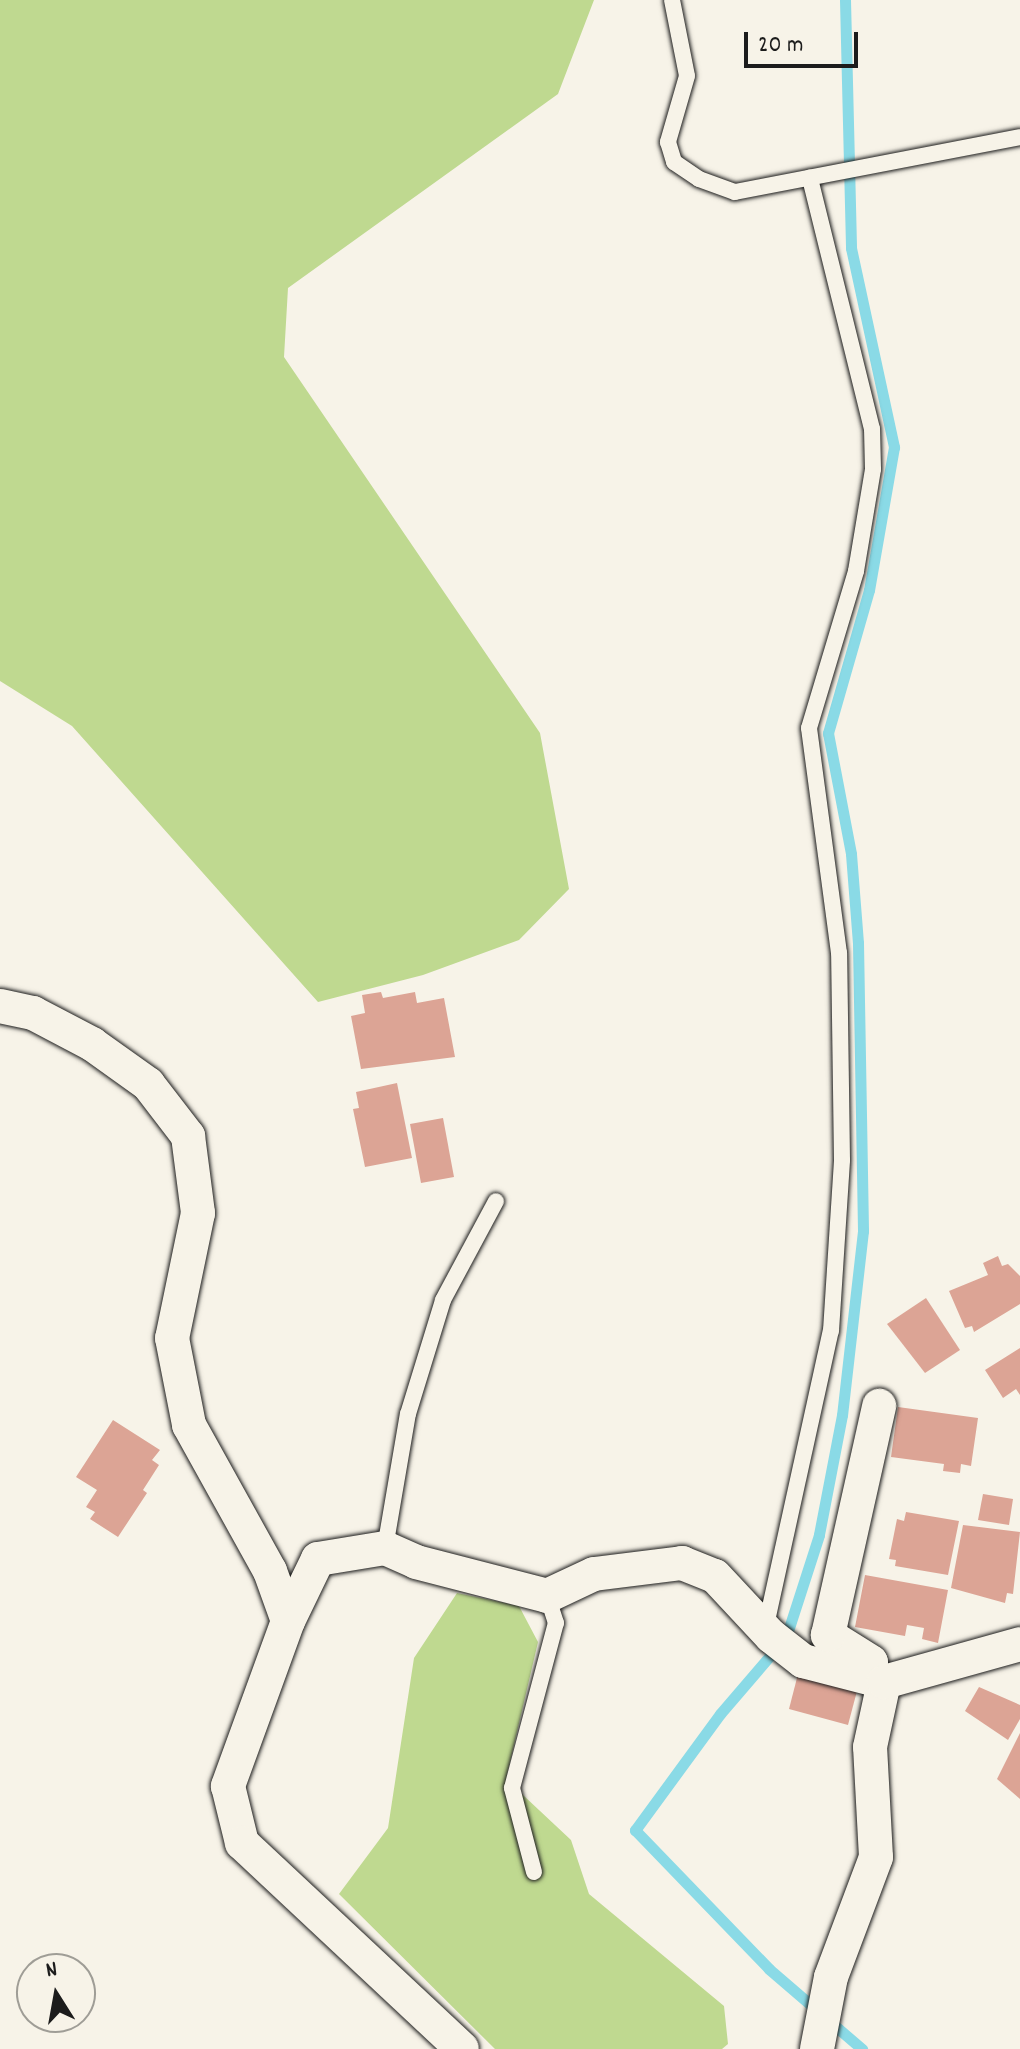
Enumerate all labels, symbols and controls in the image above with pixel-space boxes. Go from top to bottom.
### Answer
scale bar [748,16,862,66]
text: 20 m [758,29,804,63]
north arrow [16,1953,96,2033]
text: N [43,1955,60,1987]

